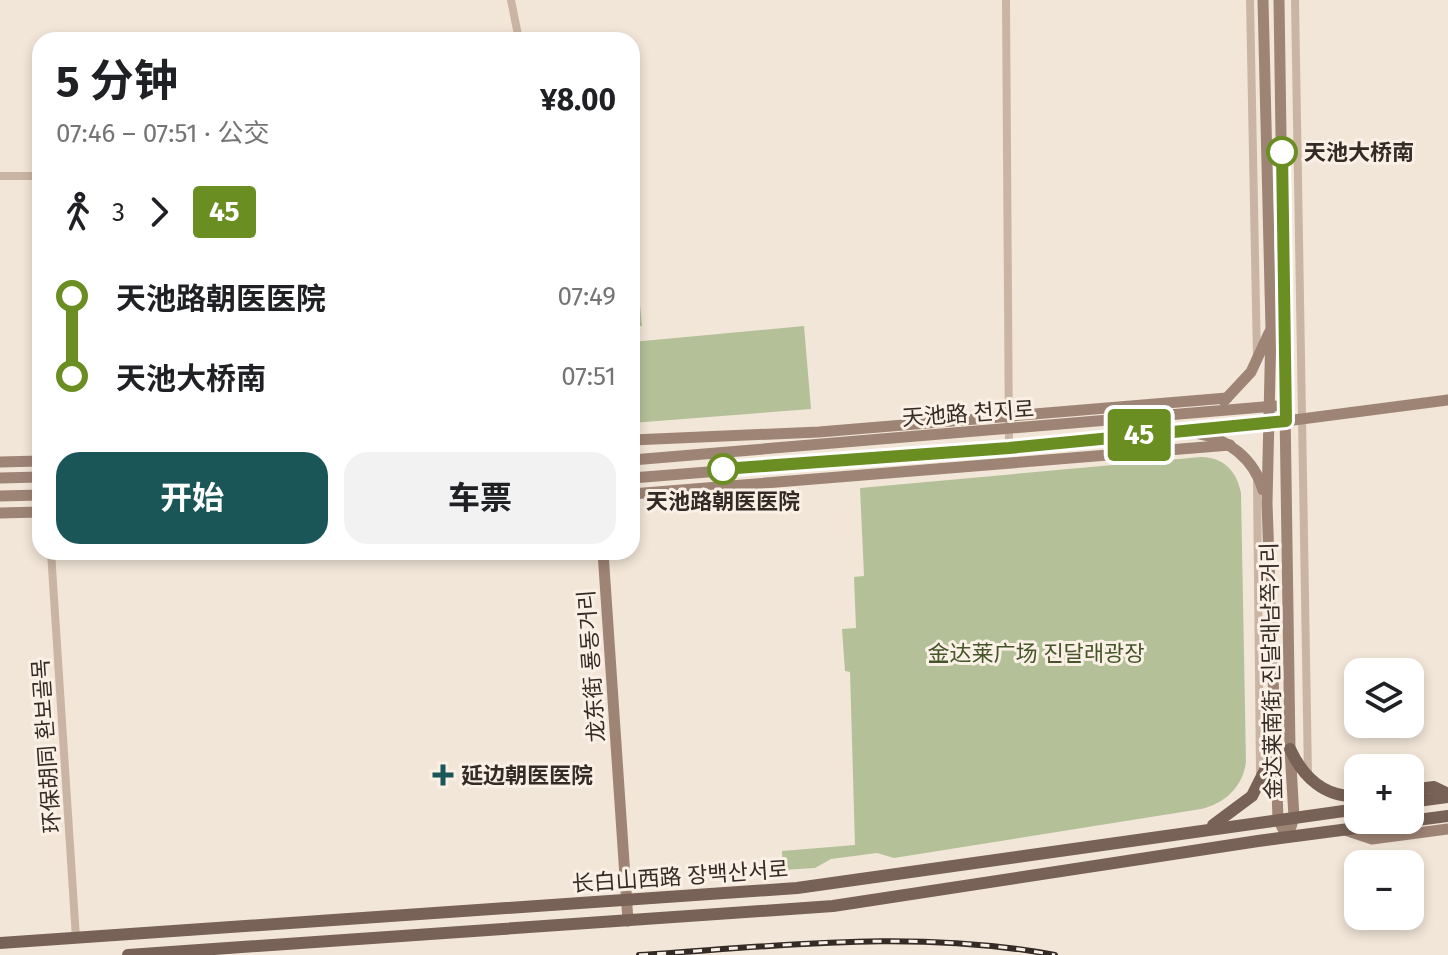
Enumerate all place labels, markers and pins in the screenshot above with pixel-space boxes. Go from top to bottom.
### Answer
marker: 天池大桥南 [1267,137,1297,167]
place label: 天池大桥南 [1304,139,1414,166]
marker: 天池路朝医医院 [708,454,738,484]
place label: 天池路朝医医院 [646,488,800,515]
place label: 延边朝医医院 [461,762,593,789]
marker: 延边朝医医院 [432,764,454,786]

